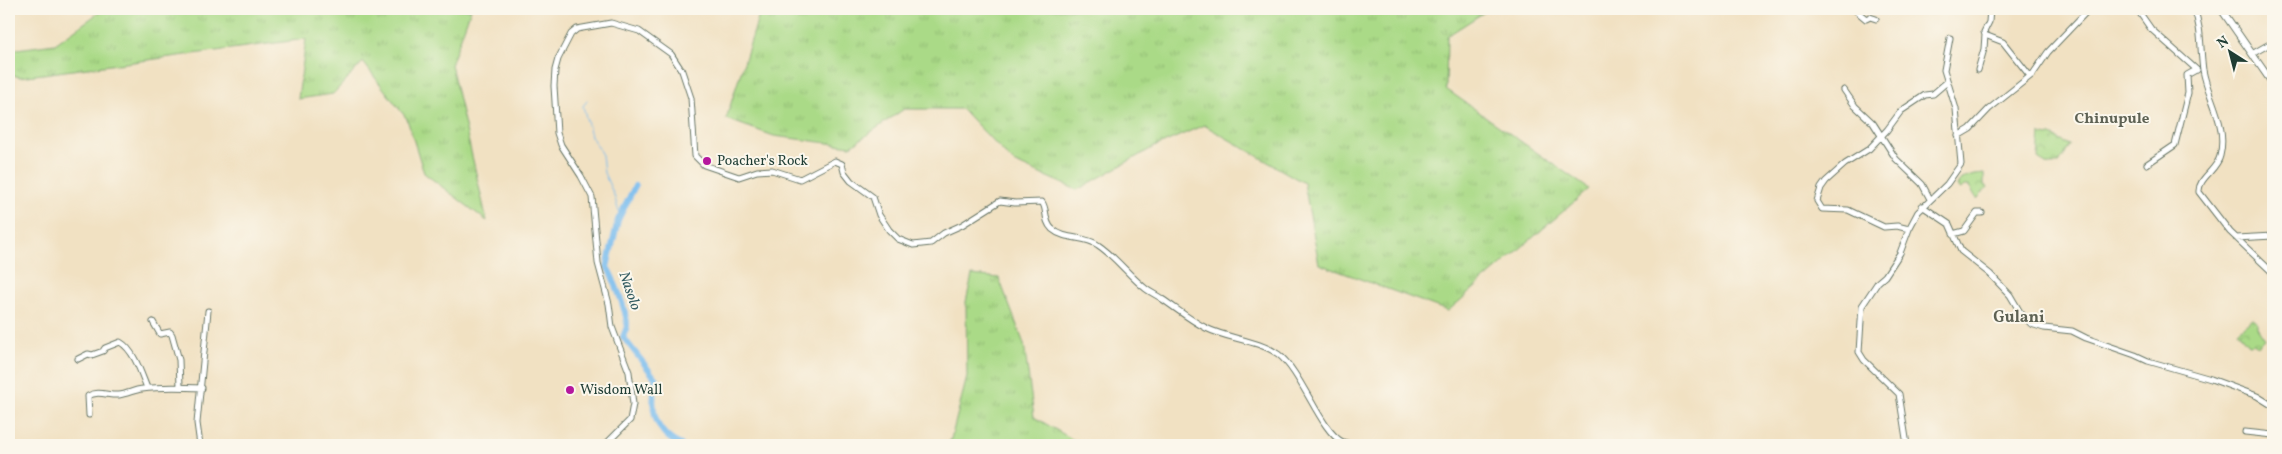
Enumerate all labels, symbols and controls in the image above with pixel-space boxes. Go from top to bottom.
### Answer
north arrow [2204,28,2254,78]
text: N [2214,32,2233,53]
district label: Chinupule [2075,109,2150,130]
place label: Poacher's Rock [717,152,808,171]
marker: Poacher's Rock [701,155,713,167]
water label: Nasolo [613,269,645,313]
district label: Gulani [1993,307,2045,329]
place label: Wisdom Wall [580,381,662,400]
marker: Wisdom Wall [564,384,576,396]

